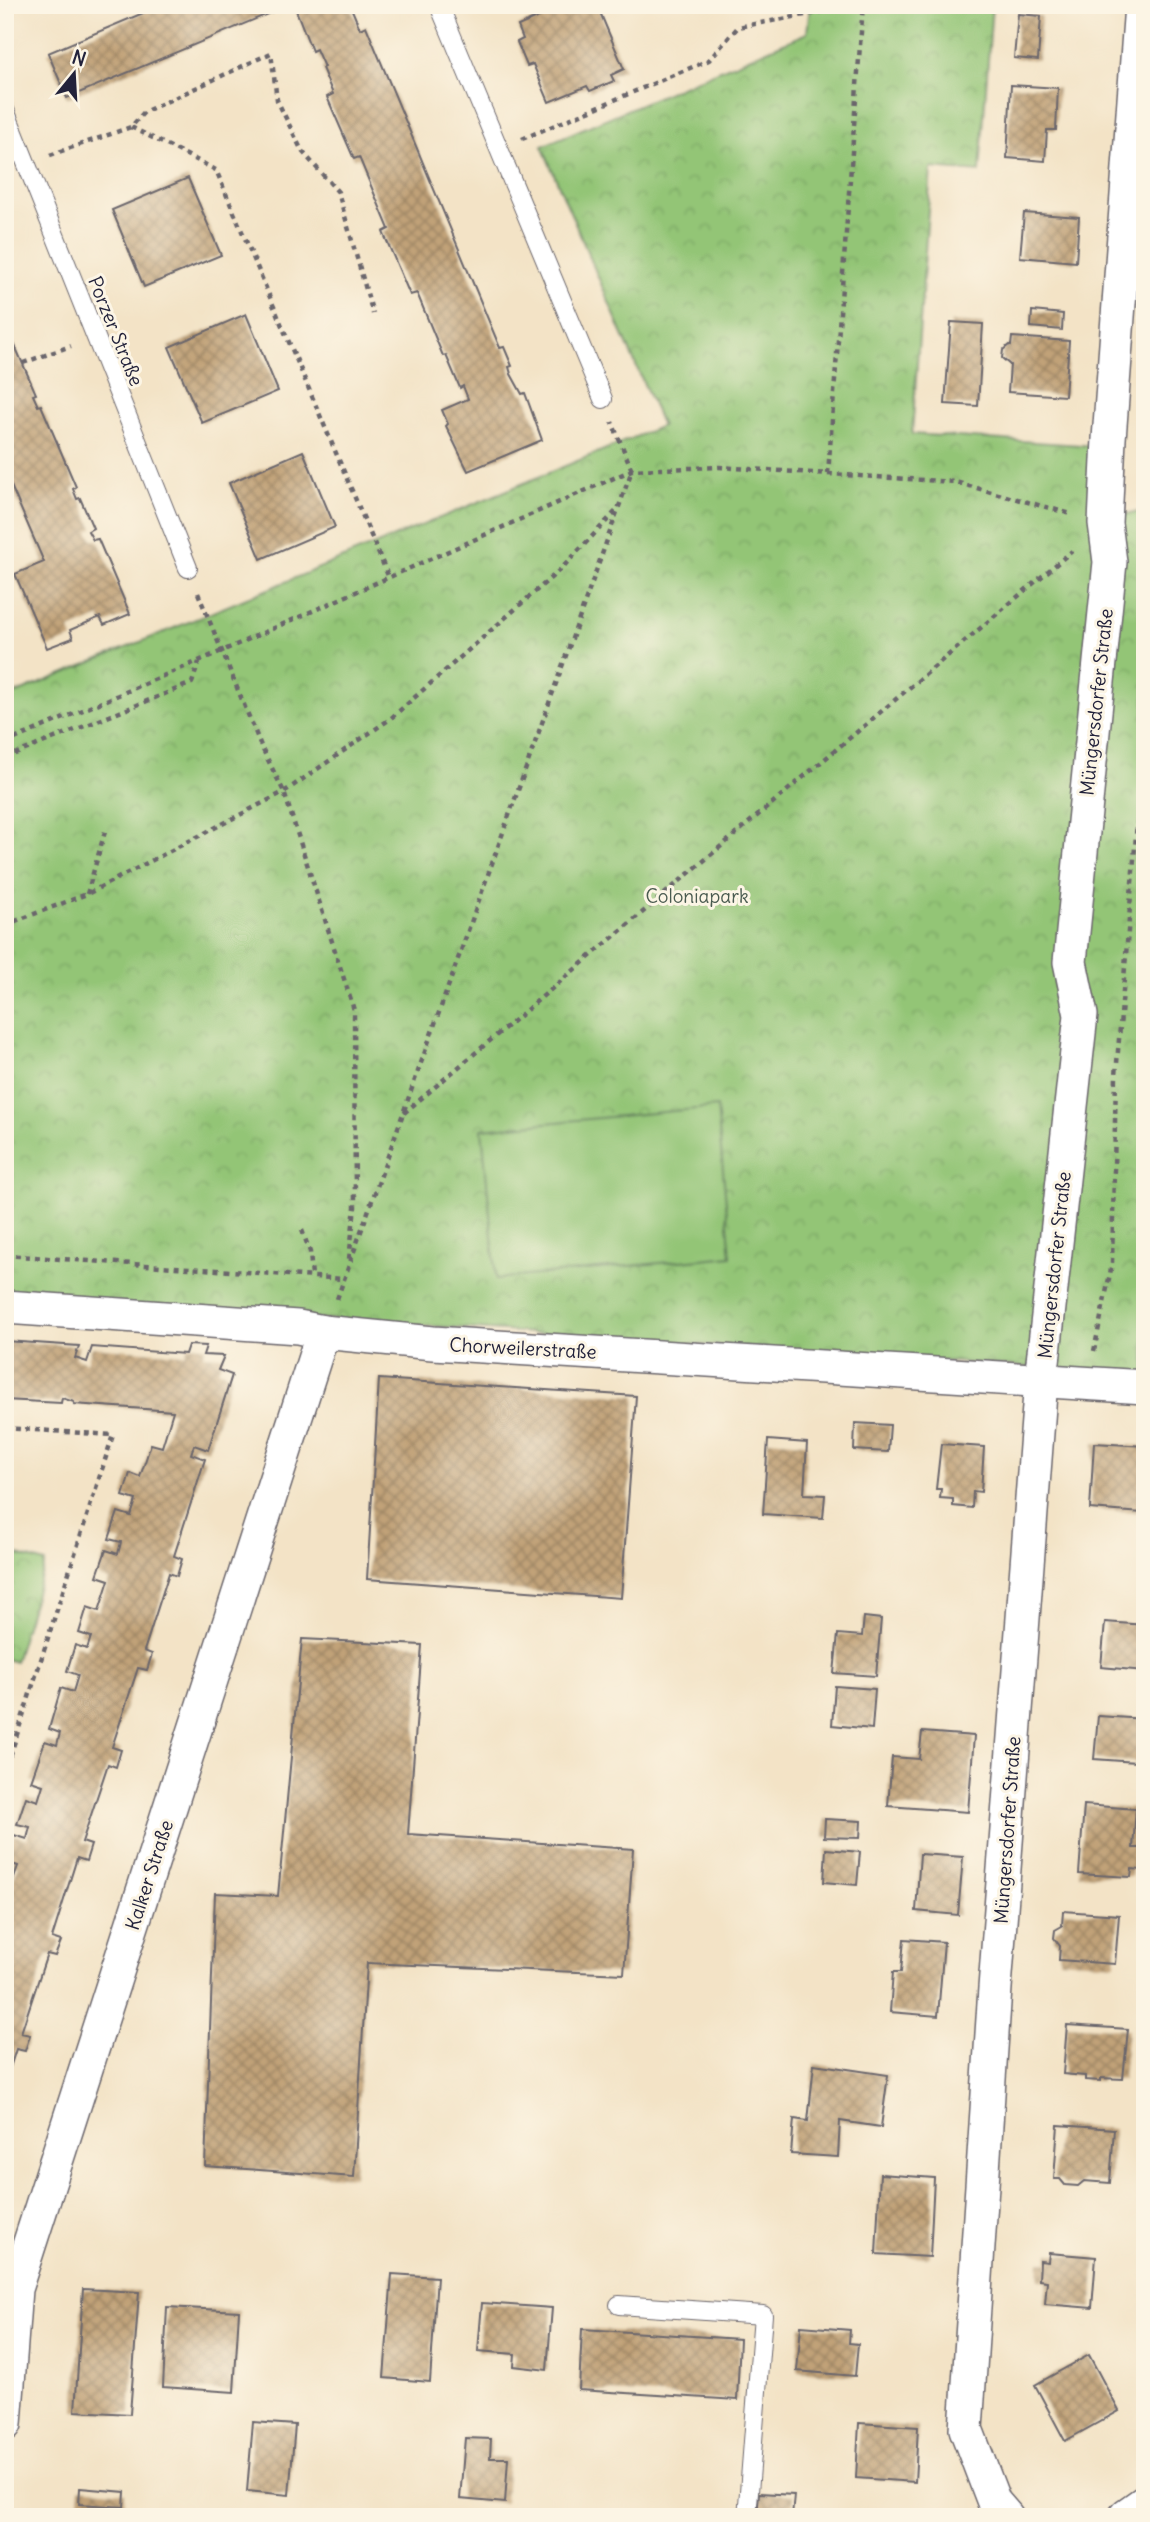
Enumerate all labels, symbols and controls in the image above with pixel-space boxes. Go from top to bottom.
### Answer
north arrow [38,38,108,108]
text: N [69,44,89,71]
street label: Porzer Straße [83,273,149,389]
street label: Müngersdorfer Straße [1074,607,1118,797]
park label: Coloniapark [645,884,749,908]
street label: Müngersdorfer Straße [1032,1170,1076,1360]
street label: Chorweilerstraße [449,1332,597,1364]
street label: Müngersdorfer Straße [988,1735,1026,1925]
street label: Kalker Straße [120,1817,178,1933]

